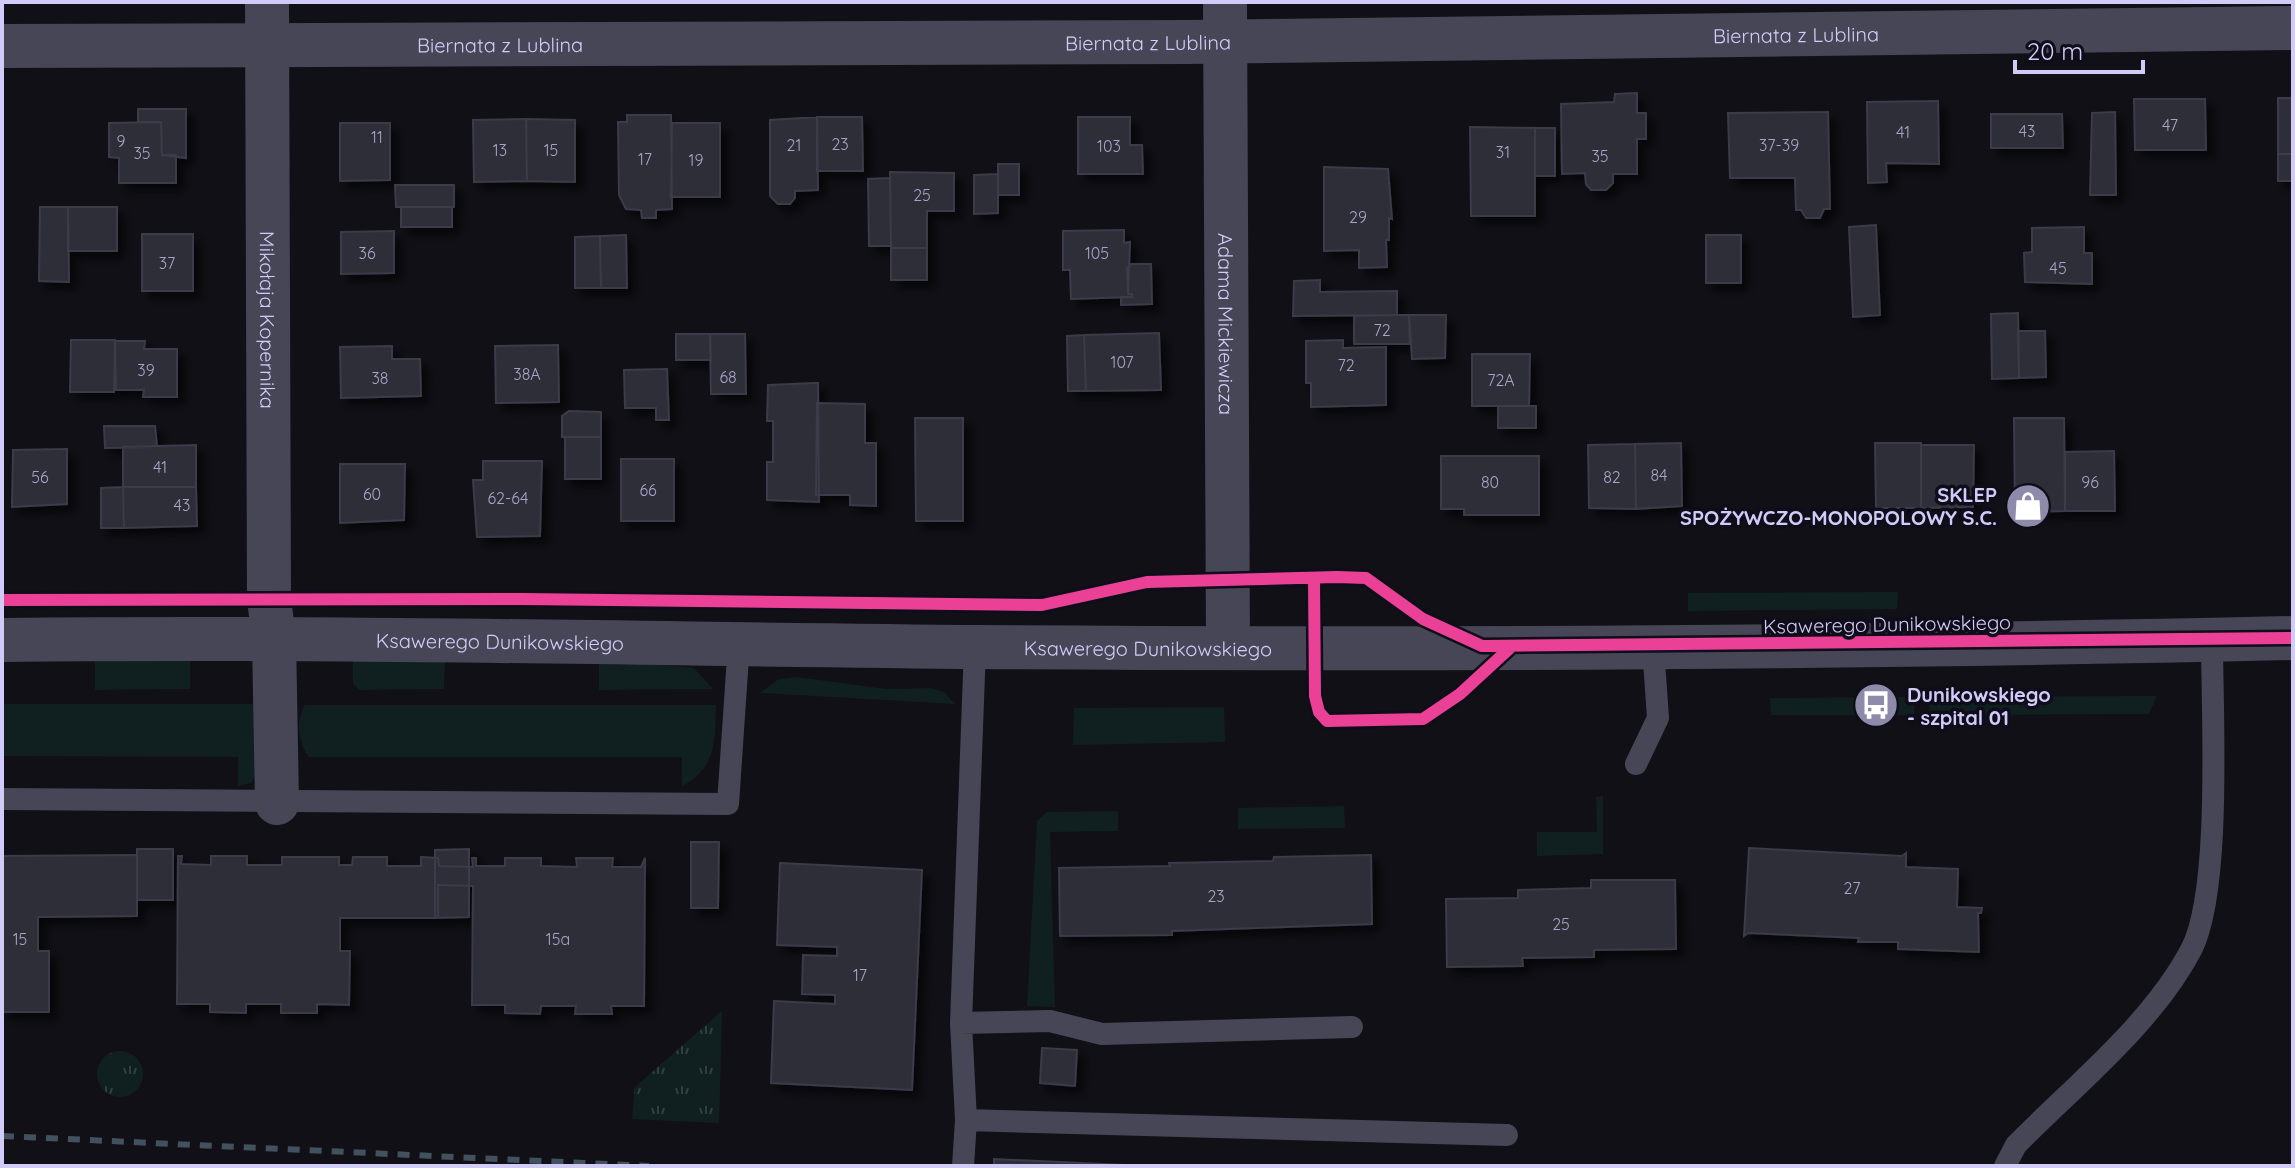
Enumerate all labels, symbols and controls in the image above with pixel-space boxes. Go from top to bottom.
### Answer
street label: Biernata z Lublina [1713,21,1879,48]
scale bar [2015,24,2143,74]
street label: Biernata z Lublina [1065,29,1231,55]
street label: Biernata z Lublina [417,32,583,57]
text: 20 m [2027,36,2083,66]
house number: 47 [2162,115,2178,135]
house number: 43 [2019,121,2035,141]
house number: 41 [1896,122,1910,142]
house number: 11 [371,127,383,147]
house number: 9 [117,131,126,151]
house number: 23 [831,134,849,154]
house number: 21 [787,135,801,155]
house number: 37-39 [1759,135,1799,155]
house number: 103 [1097,136,1121,156]
house number: 13 [493,140,507,160]
house number: 15 [544,140,558,160]
house number: 31 [1496,142,1510,162]
house number: 35 [133,143,151,163]
house number: 35 [1591,146,1609,166]
house number: 17 [638,149,652,169]
house number: 19 [689,150,703,170]
house number: 25 [913,185,931,205]
house number: 29 [1349,207,1367,227]
street label: Mikołaja Kopernika [255,231,281,409]
street label: Adama Mickiewicza [1214,233,1239,415]
house number: 36 [359,243,376,263]
house number: 105 [1085,243,1109,263]
house number: 37 [159,253,175,273]
house number: 45 [2049,258,2067,278]
house number: 72 [1373,320,1391,340]
house number: 107 [1111,352,1133,372]
house number: 72 [1337,355,1355,375]
house number: 39 [137,360,155,380]
house number: 38A [513,364,541,384]
house number: 68 [719,367,737,387]
house number: 38 [371,368,389,388]
house number: 72A [1487,370,1515,390]
house number: 41 [153,457,167,477]
house number: 84 [1650,465,1668,485]
house number: 56 [31,467,49,487]
house number: 82 [1603,467,1621,487]
house number: 80 [1481,472,1499,492]
house number: 96 [2081,472,2099,492]
house number: 66 [639,480,657,500]
place label: SKLEP SPOŻYWCZO-MONOPOLOWY S.C. [1680,482,1997,530]
shop icon: SKLEP SPOŻYWCZO-MONOPOLOWY S.C. [2004,482,2052,530]
house number: 60 [363,484,381,504]
house number: 62-64 [488,488,529,508]
house number: 43 [174,495,190,515]
street label: Ksawerego Dunikowskiego [1763,609,2011,639]
street label: Ksawerego Dunikowskiego [376,627,624,655]
street label: Ksawerego Dunikowskiego [1024,635,1272,661]
bus stop icon: Dunikowskiego - szpital 01 [1852,681,1900,729]
place label: Dunikowskiego - szpital 01 [1907,682,2051,730]
house number: 27 [1844,878,1860,898]
house number: 23 [1207,886,1225,906]
house number: 25 [1552,914,1570,934]
house number: 15 [13,929,27,949]
house number: 15a [546,929,570,949]
house number: 17 [853,965,867,985]

